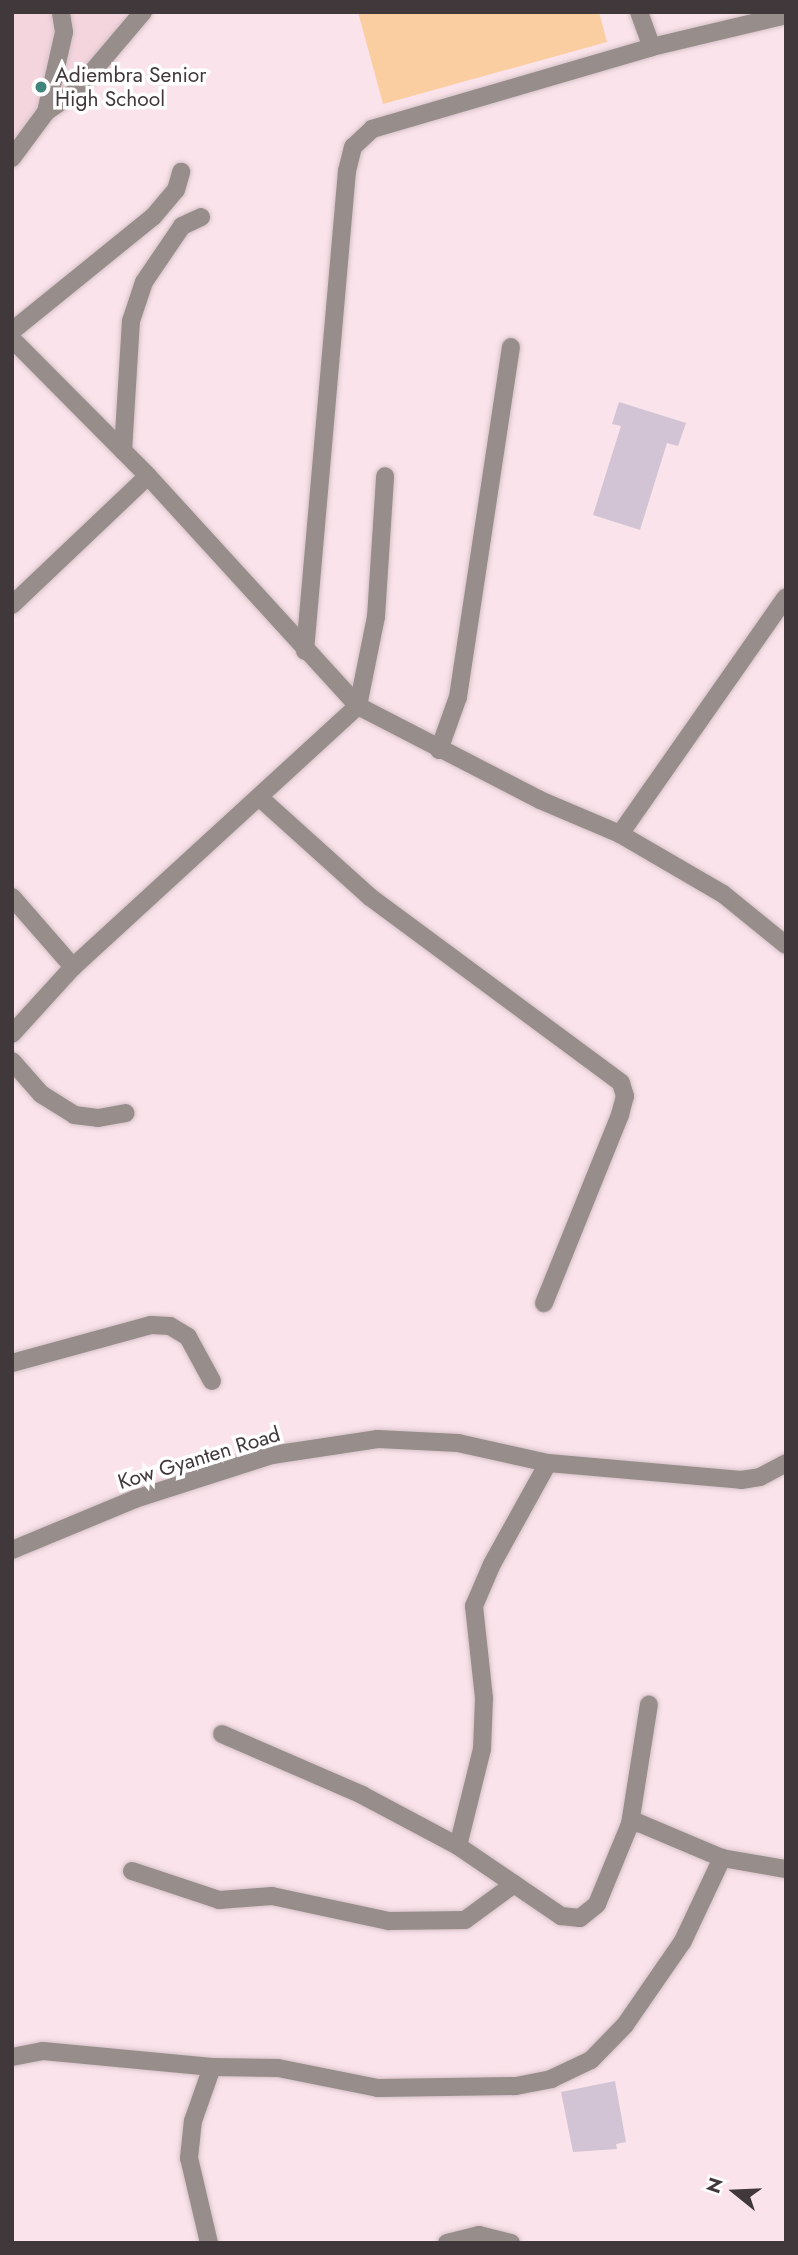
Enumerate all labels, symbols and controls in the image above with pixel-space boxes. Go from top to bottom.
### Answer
place label: Adiembra Senior High School [55,62,207,112]
marker: Adiembra Senior High School [33,79,49,95]
street label: Kow Gyanten Road [115,1421,283,1495]
north arrow [700,2157,770,2227]
text: N [699,2174,730,2197]

